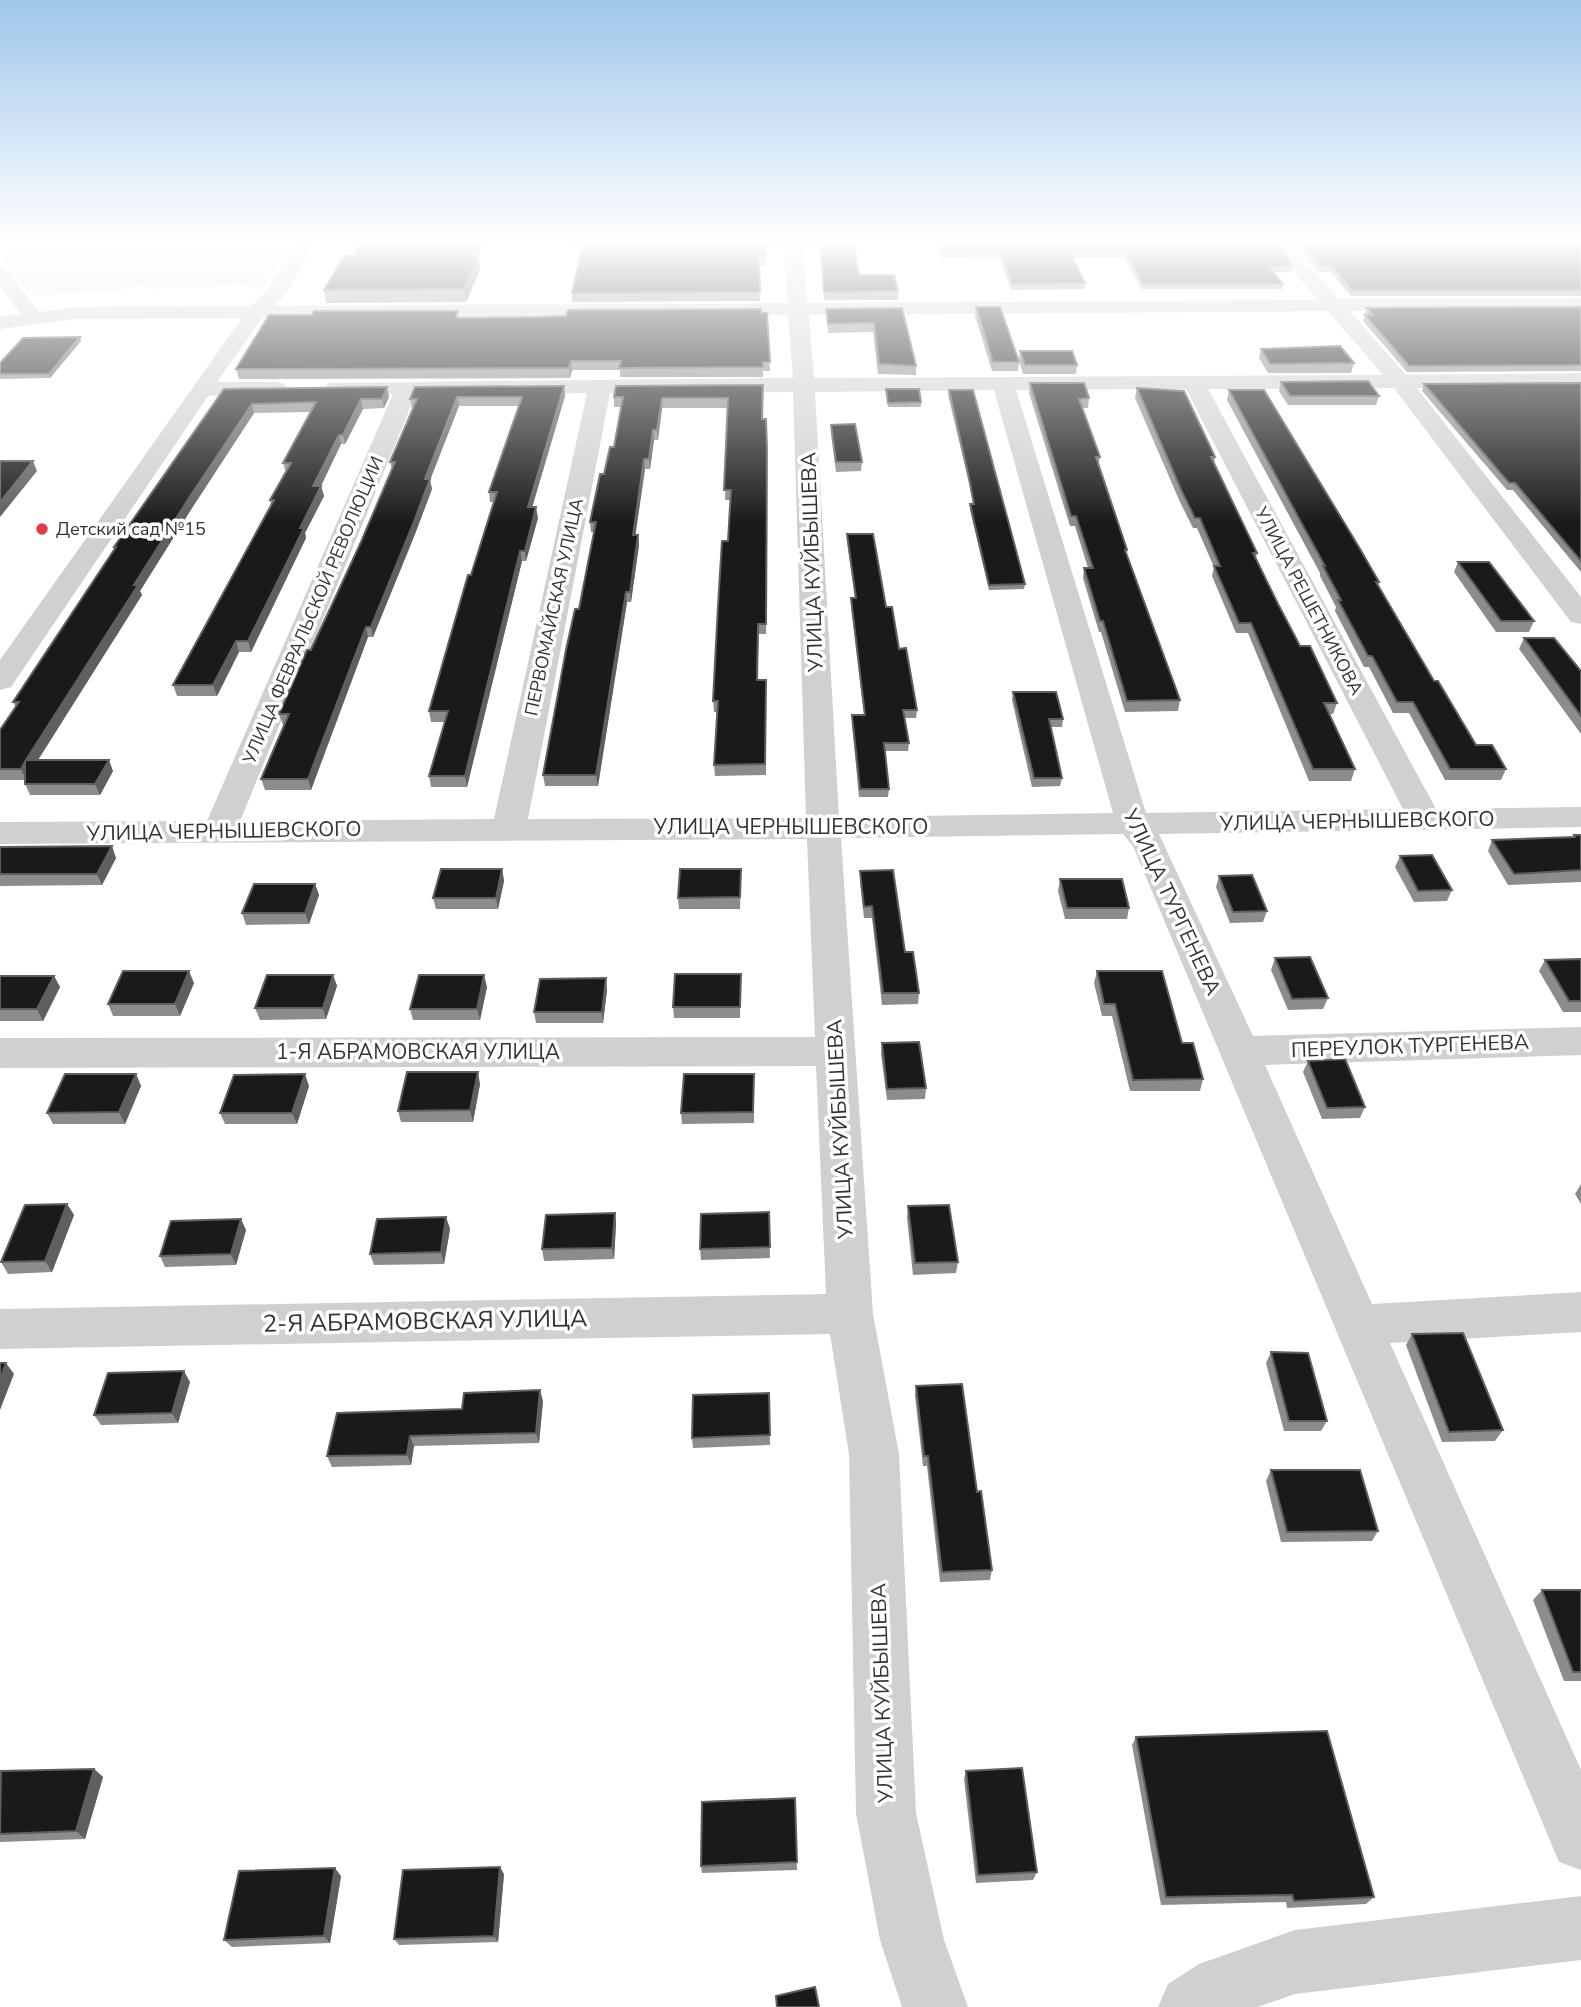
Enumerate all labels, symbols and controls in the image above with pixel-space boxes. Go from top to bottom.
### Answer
street label: УЛИЦА ФЕВРАЛЬСКОЙ РЕВОЛЮЦИИ [237,452,389,768]
street label: УЛИЦА КУЙБЫШЕВА [794,452,830,673]
street label: ПЕРВОМАЙСКАЯ УЛИЦА [519,496,589,718]
street label: УЛИЦА РЕШЕТНИКОВА [1249,502,1369,699]
place label: Детский сад №15 [56,517,206,541]
marker: Детский сад №15 [34,521,50,537]
street label: УЛИЦА ТУРГЕНЕВА [1116,803,1227,1000]
street label: УЛИЦА ЧЕРНЫШЕВСКОГО [1218,805,1495,837]
street label: УЛИЦА ЧЕРНЫШЕВСКОГО [653,813,928,841]
street label: УЛИЦА ЧЕРНЫШЕВСКОГО [85,815,362,847]
street label: УЛИЦА КУЙБЫШЕВА [820,1018,860,1241]
street label: ПЕРЕУЛОК ТУРГЕНЕВА [1290,1028,1530,1064]
street label: 1-Я АБРАМОВСКАЯ УЛИЦА [276,1038,560,1066]
street label: 2-Я АБРАМОВСКАЯ УЛИЦА [262,1302,588,1340]
street label: УЛИЦА КУЙБЫШЕВА [864,1583,900,1804]

